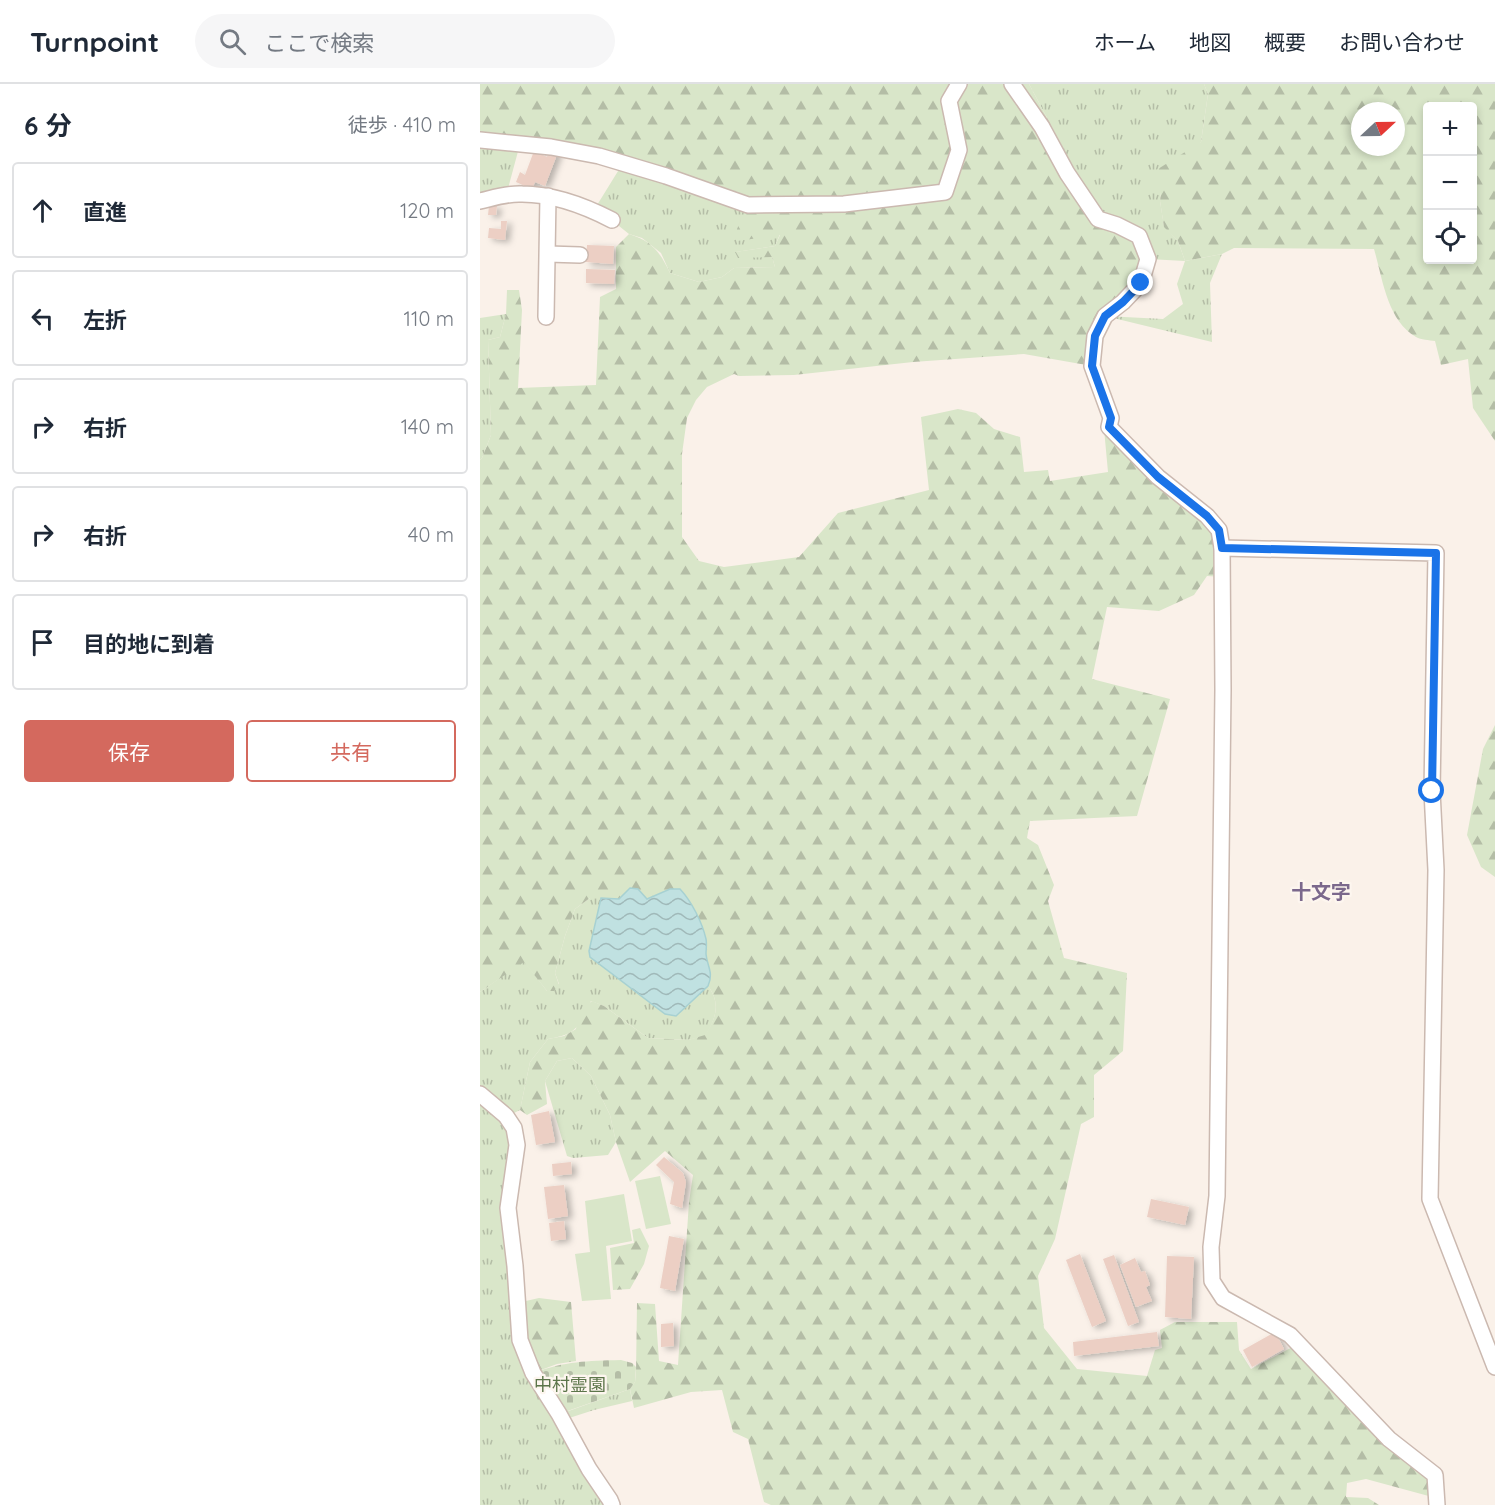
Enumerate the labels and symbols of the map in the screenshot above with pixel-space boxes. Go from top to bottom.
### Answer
north arrow [1351,102,1405,156]
route end [1127,269,1153,295]
route start [1418,777,1444,803]
district label: 十文字 [1291,879,1351,904]
park label: 中村霊園 [534,1373,606,1396]

